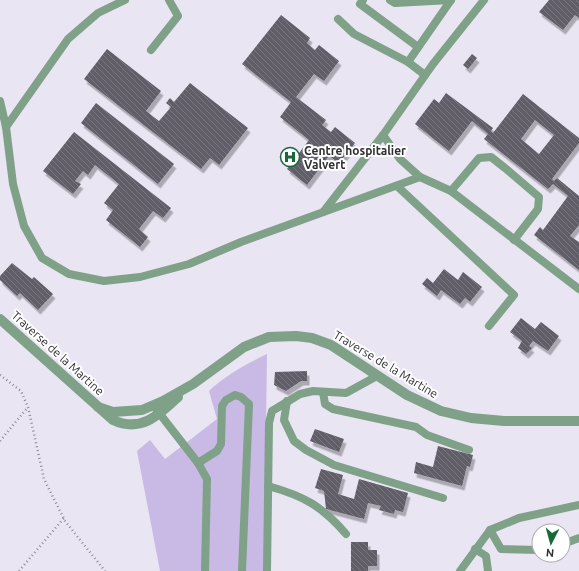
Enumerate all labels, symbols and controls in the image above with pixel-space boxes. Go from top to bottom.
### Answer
place label: Centre hospitalier Valvert [304,144,406,171]
hospital icon: Centre hospitalier Valvert [279,146,301,168]
street label: Traverse de la Martine [9,308,107,398]
street label: Traverse de la Martine [332,328,440,400]
north arrow [531,523,571,563]
text: N [545,547,555,559]

